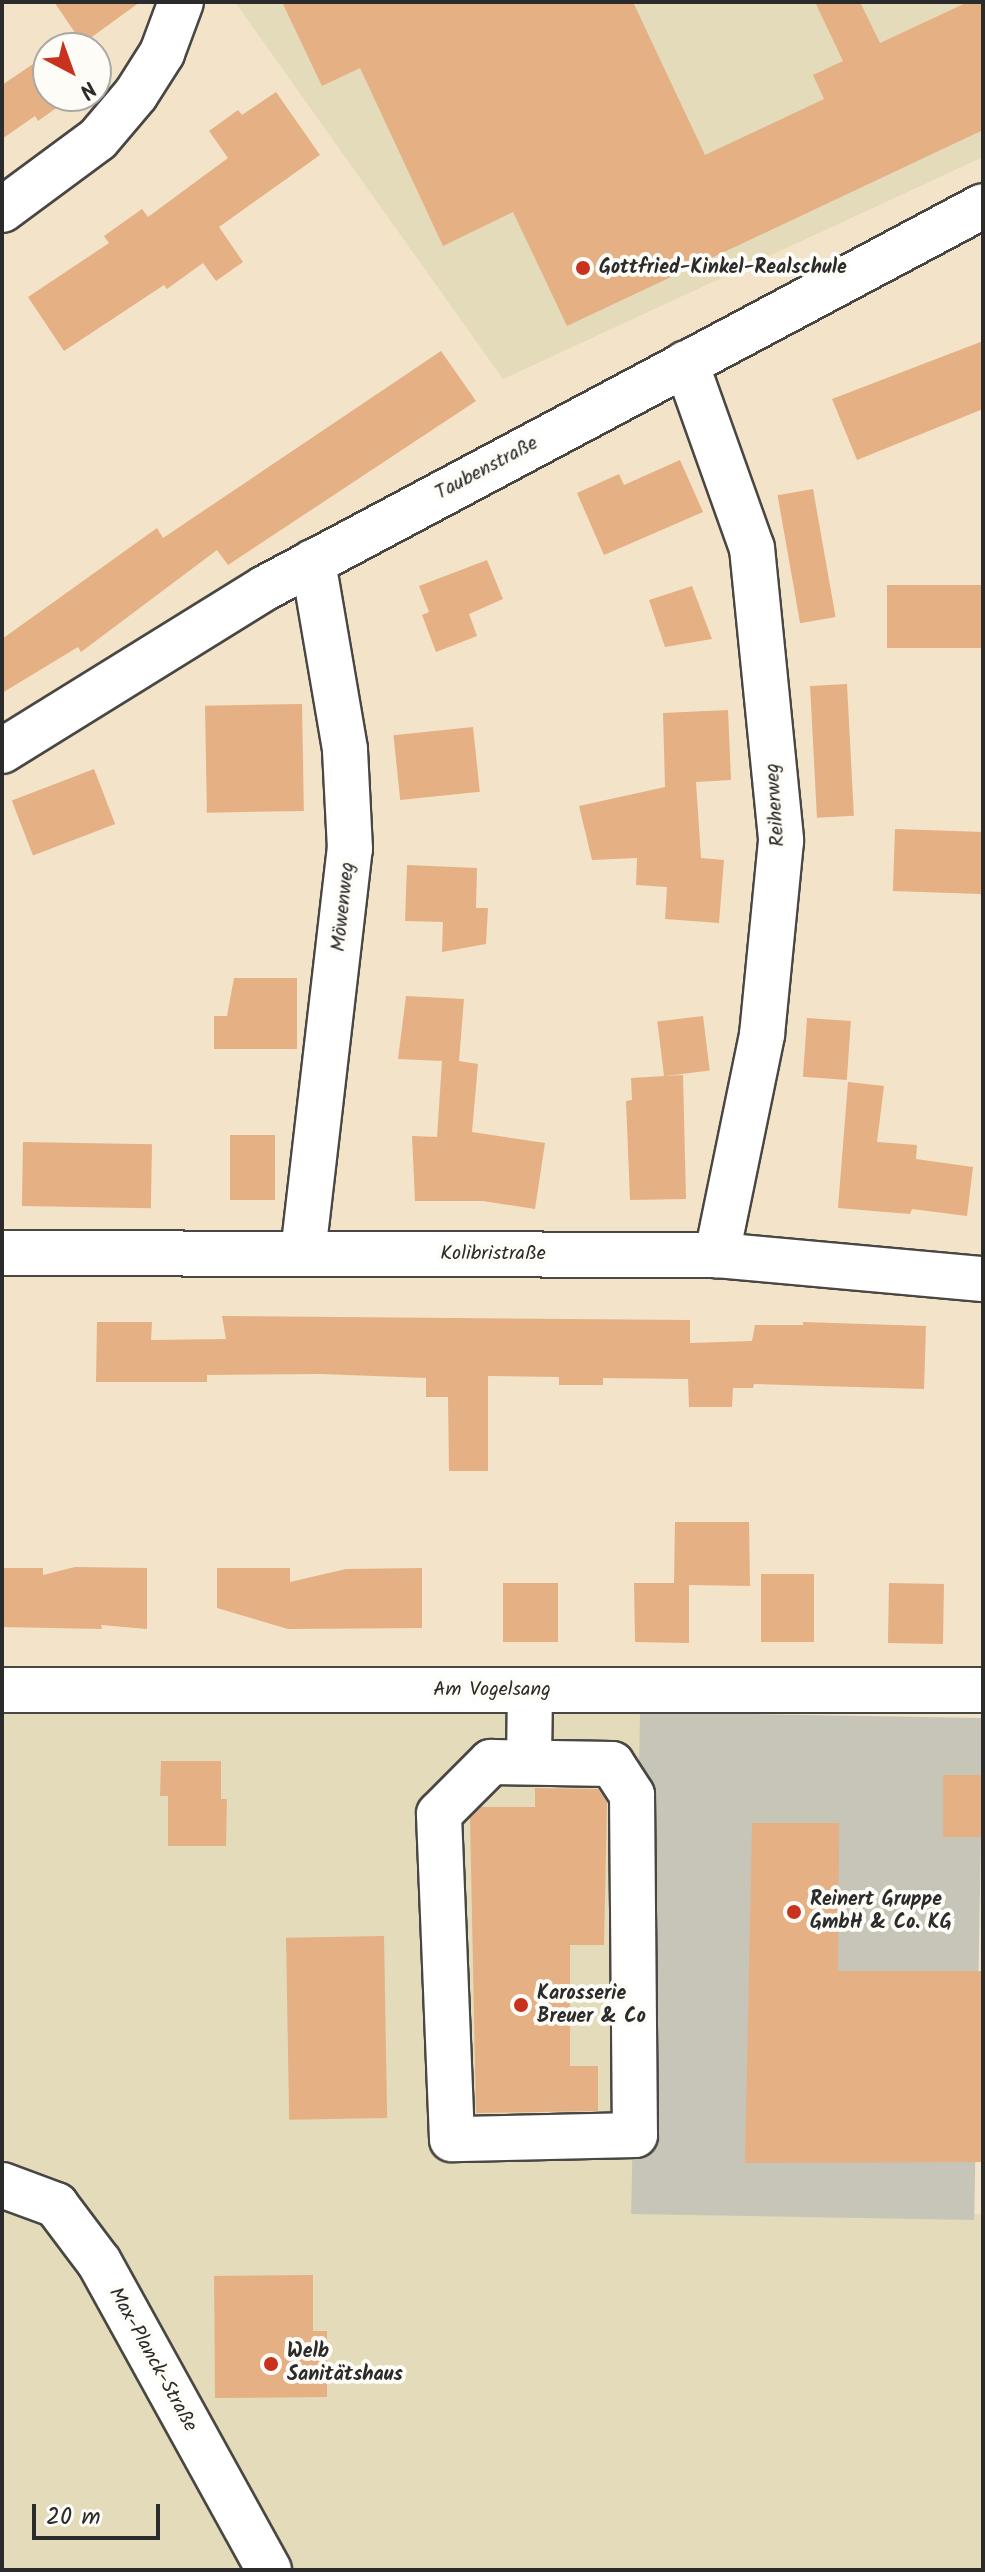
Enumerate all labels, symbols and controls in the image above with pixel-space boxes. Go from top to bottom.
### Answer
north arrow [32,32,112,112]
text: N [70,71,103,107]
place label: Gottfried-Kinkel-Realschule [599,256,847,280]
marker: Gottfried-Kinkel-Realschule [574,259,592,277]
street label: Taubenstraße [432,432,542,506]
street label: Reiherweg [761,762,791,848]
street label: Möwenweg [327,861,361,953]
street label: Kolibristraße [440,1242,546,1266]
street label: Am Vogelsang [433,1678,551,1702]
place label: Reinert Gruppe GmbH & Co. KG [810,1888,952,1935]
marker: Reinert Gruppe GmbH & Co. KG [785,1903,803,1921]
place label: Karosserie Breuer & Co [537,1982,646,2029]
marker: Karosserie Breuer & Co [512,1996,530,2014]
street label: Max-Planck-Straße [102,2284,202,2436]
place label: Welb Sanitätshaus [287,2340,403,2387]
marker: Welb Sanitätshaus [262,2355,280,2373]
scale bar [36,2488,164,2538]
text: 20 m [46,2498,101,2537]

